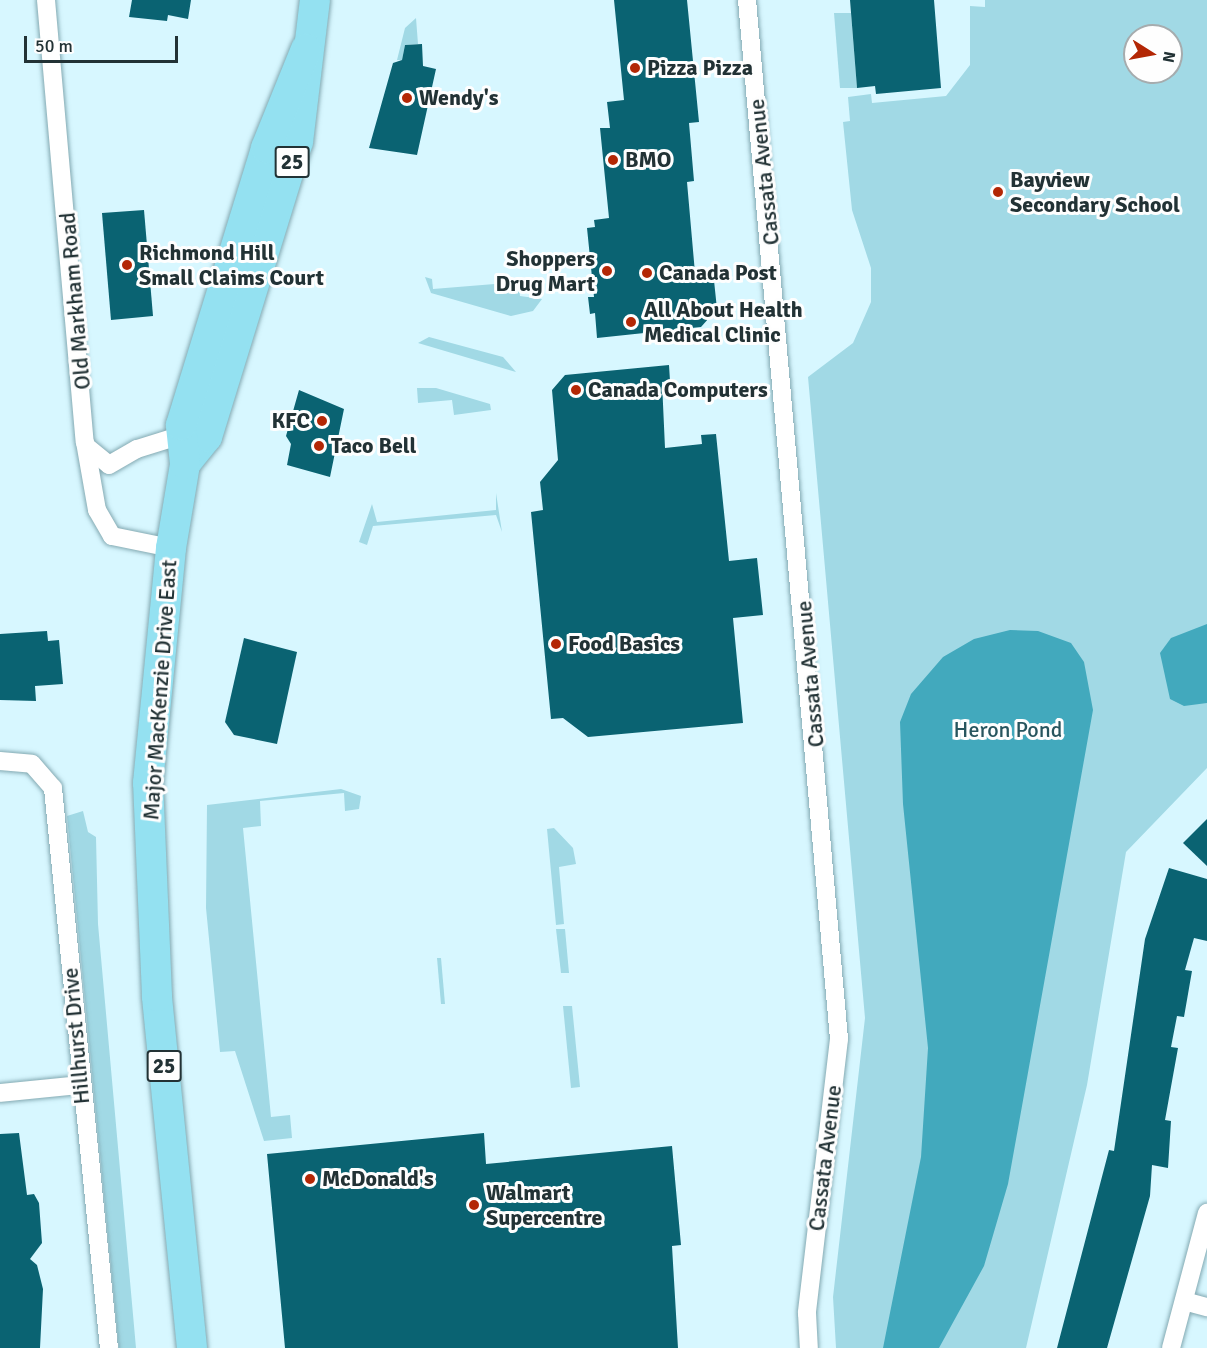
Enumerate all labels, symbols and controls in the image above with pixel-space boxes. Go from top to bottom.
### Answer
scale bar [27,24,182,62]
north arrow [1123,24,1183,84]
text: 50 m [35,35,73,57]
text: N [1158,50,1180,64]
place label: Pizza Pizza [647,55,753,81]
marker: Pizza Pizza [628,61,642,75]
place label: Wendy's [419,85,499,111]
marker: Wendy's [400,91,414,105]
street label: Cassata Avenue [743,98,785,246]
road number: 25 [274,144,310,180]
place label: BMO [625,147,671,173]
marker: BMO [606,153,620,167]
place label: Bayview Secondary School [1010,166,1180,218]
marker: Bayview Secondary School [991,185,1005,199]
street label: Old Markham Road [54,211,96,391]
place label: Richmond Hill Small Claims Court [139,239,324,290]
place label: Shoppers Drug Mart [495,245,595,296]
marker: Richmond Hill Small Claims Court [120,258,134,272]
place label: Canada Post [659,260,777,286]
marker: Shoppers Drug Mart [600,264,614,278]
marker: Canada Post [640,266,654,280]
place label: All About Health Medical Clinic [644,296,803,348]
marker: All About Health Medical Clinic [622,313,640,331]
place label: Canada Computers [588,377,768,403]
marker: Canada Computers [569,383,583,397]
place label: KFC [271,408,310,434]
marker: KFC [315,414,329,428]
place label: Taco Bell [331,433,416,459]
marker: Taco Bell [312,439,326,453]
street label: Major MacKenzie Drive East [138,559,182,821]
street label: Cassata Avenue [790,600,830,748]
place label: Food Basics [568,631,680,657]
marker: Food Basics [549,637,563,651]
park label: Heron Pond [954,717,1062,743]
street label: Hillhurst Drive [57,967,95,1105]
road number: 25 [146,1048,182,1084]
street label: Cassata Avenue [803,1083,847,1233]
place label: McDonald's [322,1166,434,1192]
marker: McDonald's [303,1172,317,1186]
place label: Walmart Supercentre [486,1179,602,1230]
marker: Walmart Supercentre [467,1198,481,1212]

